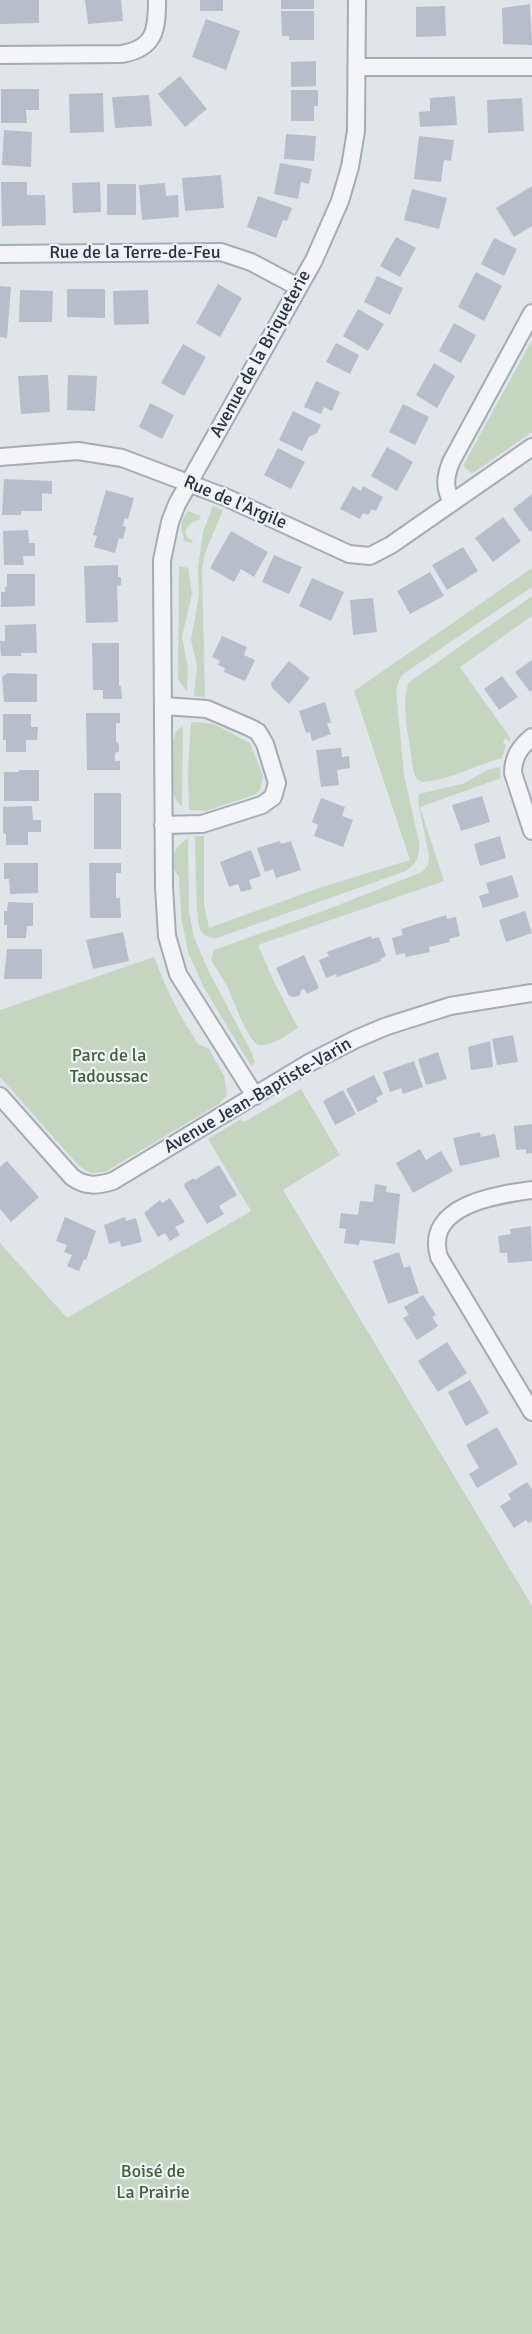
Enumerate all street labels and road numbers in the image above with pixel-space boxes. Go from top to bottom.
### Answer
street label: Rue de la Terre-de-Feu [49,242,221,264]
street label: Avenue de la Briqueterie [206,267,316,441]
street label: Rue de l'Argile [180,472,290,534]
street label: Avenue Jean-Baptiste-Varin [161,1034,355,1158]

